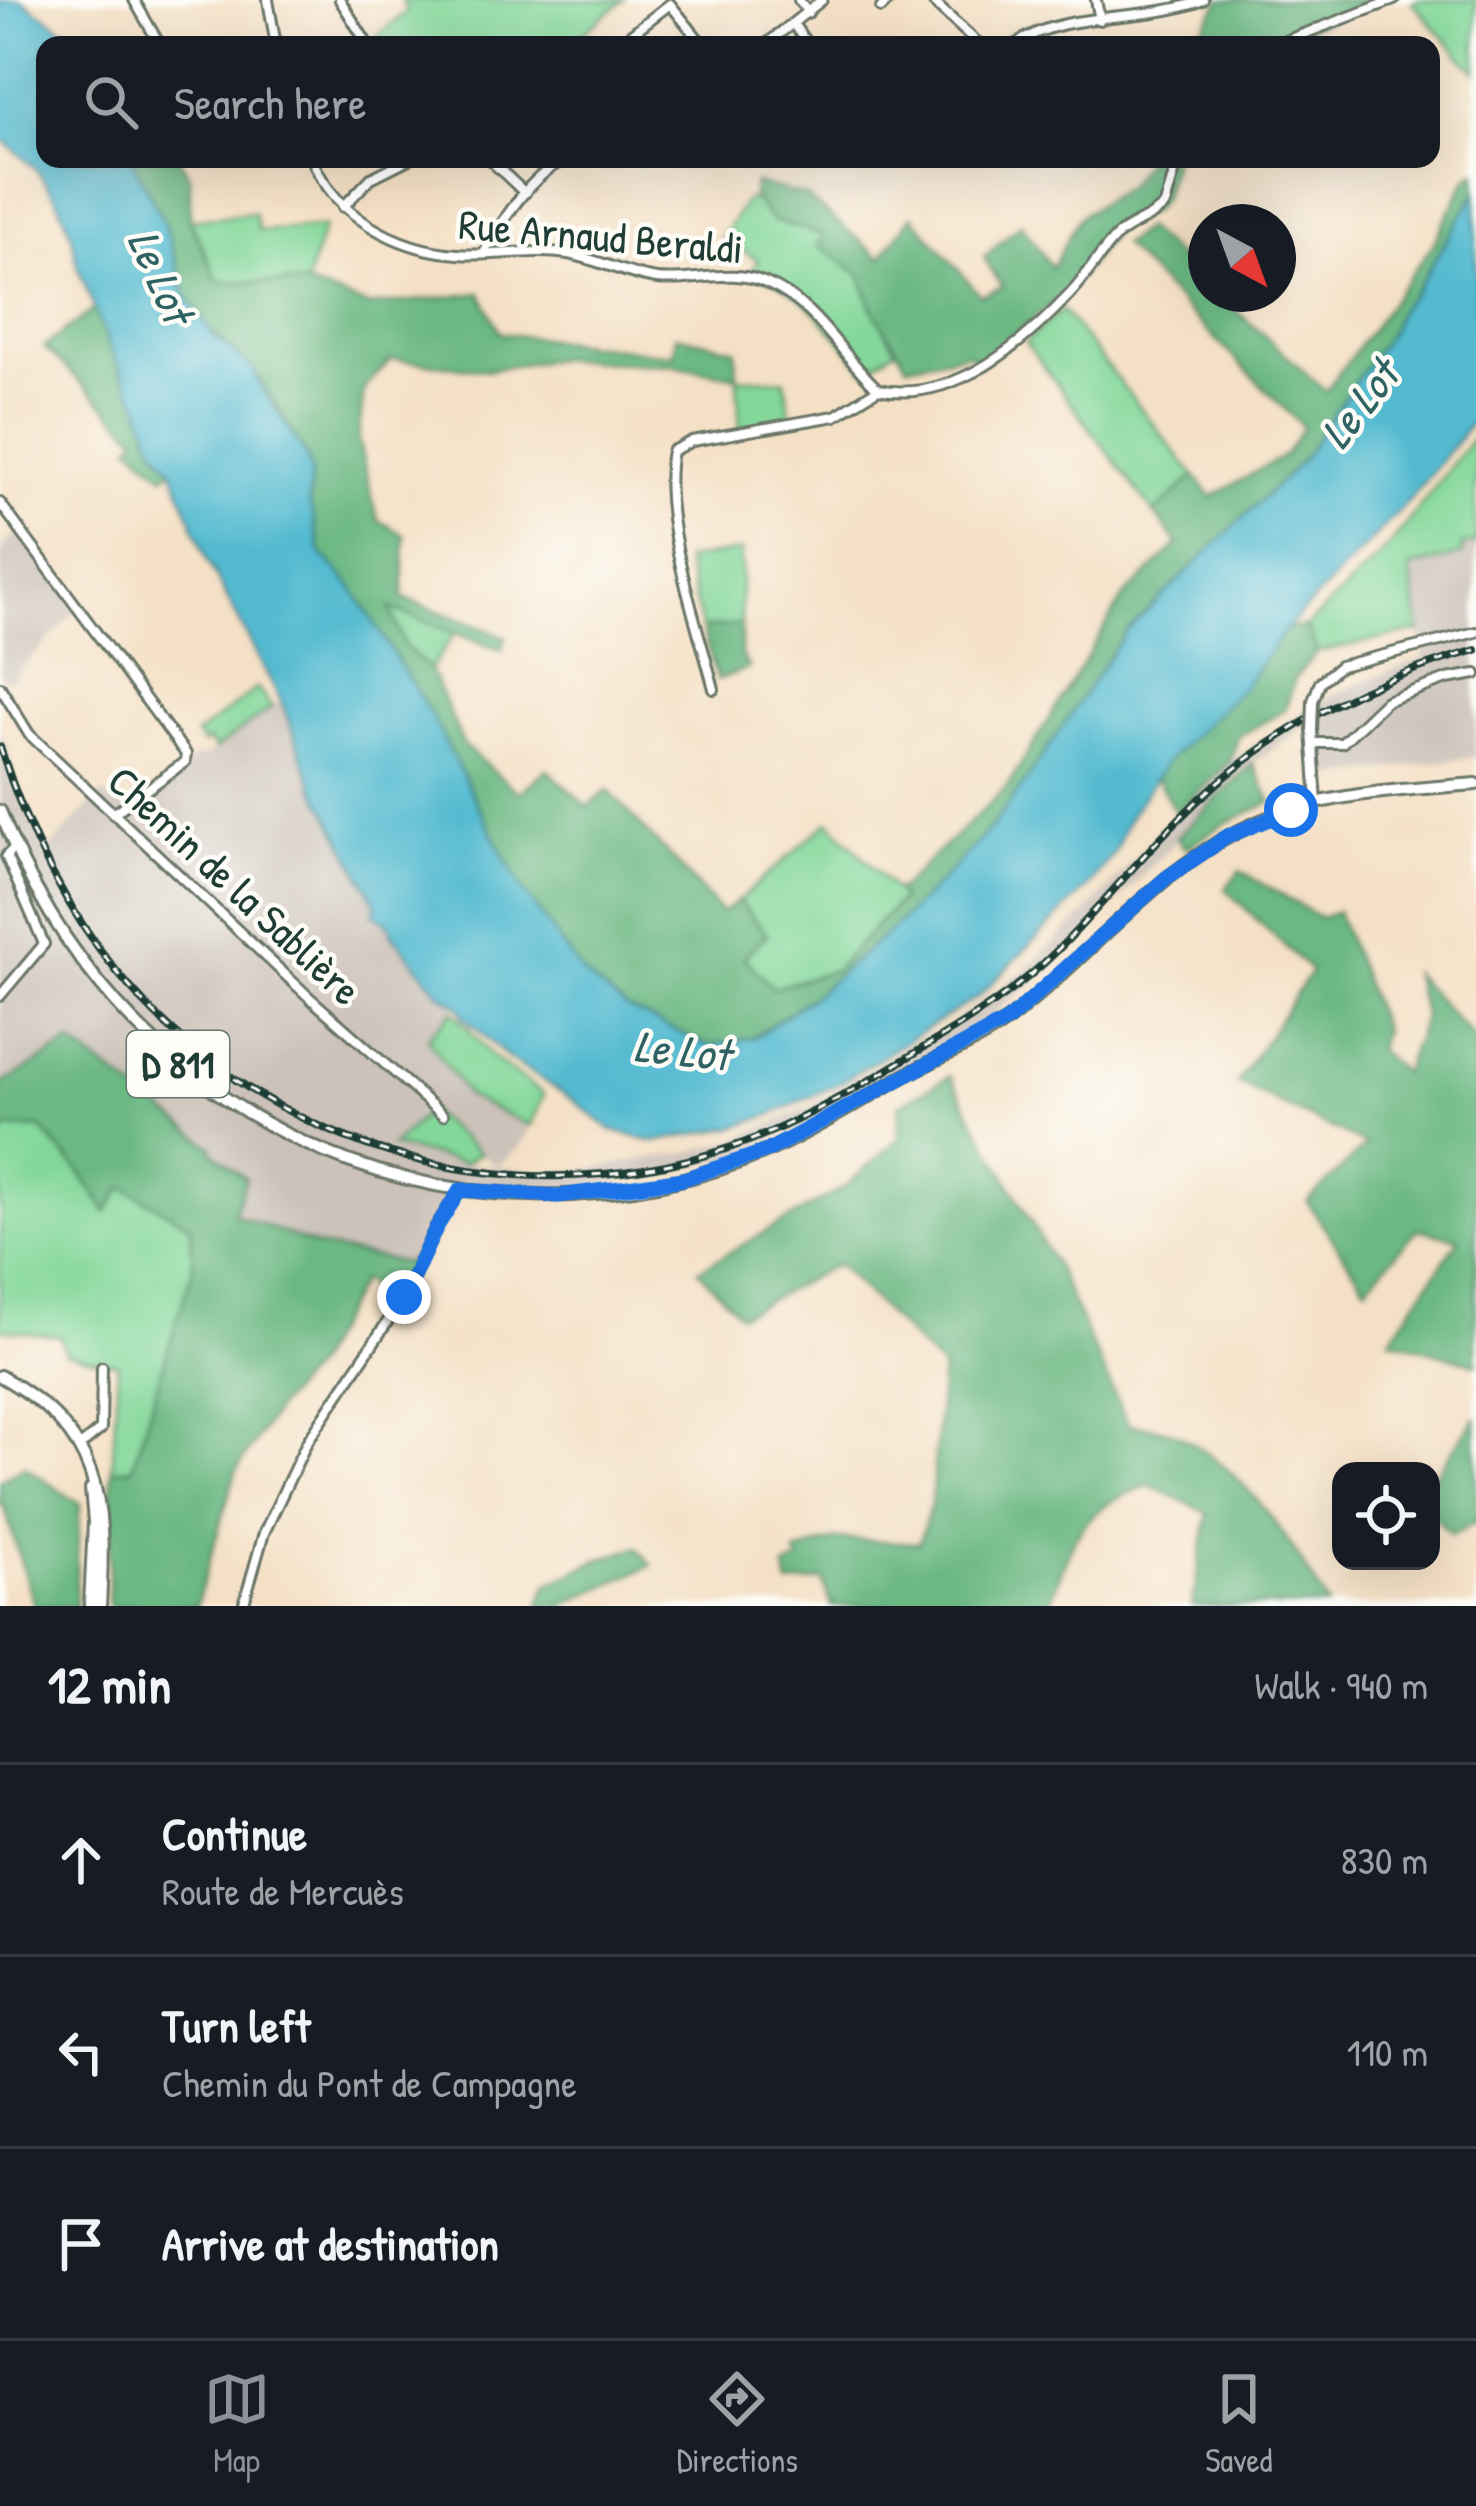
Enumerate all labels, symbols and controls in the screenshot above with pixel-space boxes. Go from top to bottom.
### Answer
search box [36,36,1440,168]
icon: search [78,69,144,135]
text: Search here [174,72,366,133]
street label: Rue Arnaud Beraldi [457,195,745,276]
north arrow [1188,204,1296,312]
water label: Le Lot [114,220,211,338]
water label: Le Lot [1305,342,1416,460]
street label: Chemin de la Sablière [96,752,374,1017]
route start [1264,783,1318,837]
water label: Le Lot [631,1014,739,1086]
road number: D 811 [127,1031,229,1097]
route end [377,1270,431,1324]
map controls [1332,1462,1440,1570]
button: locate [1332,1462,1440,1570]
text: 12 min [48,1650,171,1719]
text: Walk · 940 m [1254,1658,1428,1711]
text: Continue [162,1803,307,1864]
icon: ahead [48,1827,114,1893]
text: 830 m [1341,1833,1428,1886]
text: Route de Mercuès [162,1864,404,1917]
text: Turn left [162,1995,311,2056]
icon: left [48,2019,114,2085]
text: 110 m [1347,2025,1428,2078]
text: Chemin du Pont de Campagne [162,2056,577,2109]
icon: arrive [48,2211,114,2277]
text: Arrive at destination [162,2213,499,2274]
tab: Map [204,2366,270,2482]
tab: Directions [677,2366,798,2482]
tab: Saved [1205,2366,1272,2482]

